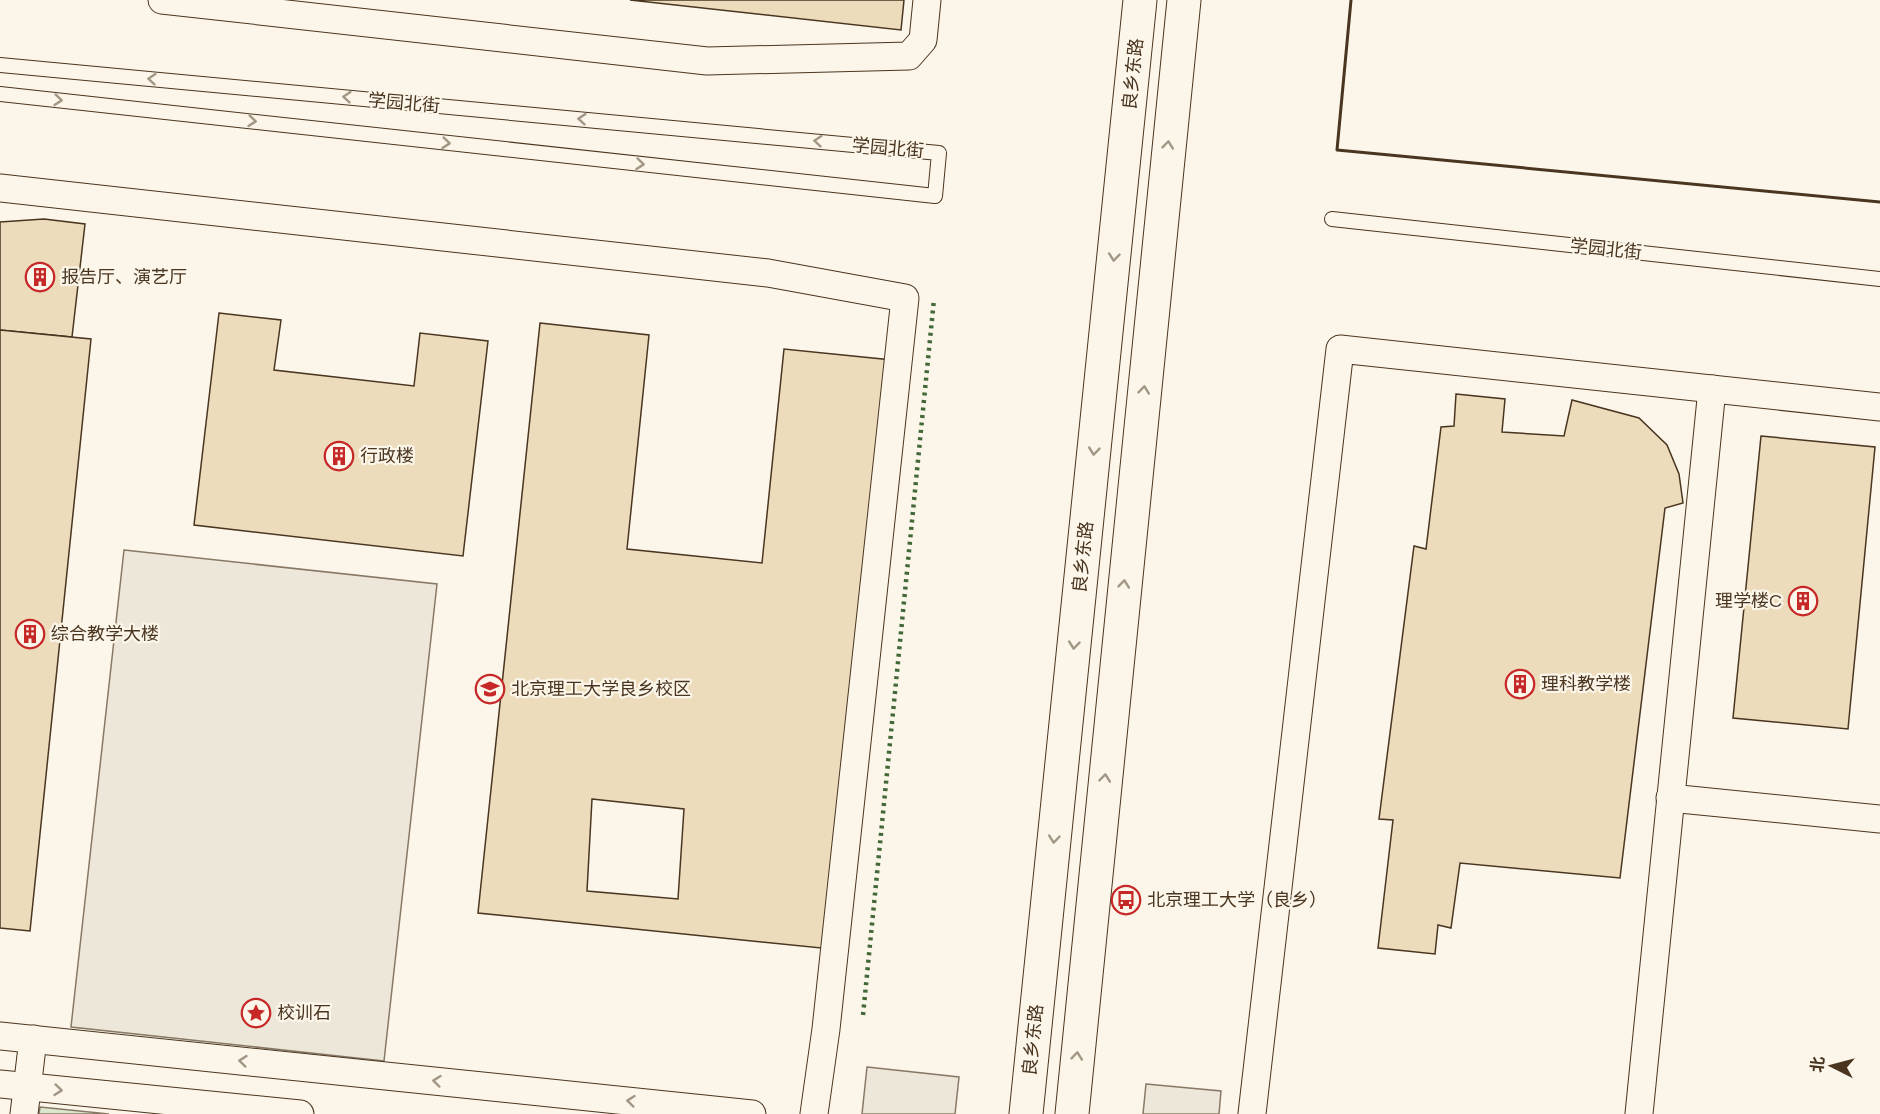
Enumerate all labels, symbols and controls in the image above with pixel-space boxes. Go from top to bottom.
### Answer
street label: 良乡东路 [1118,37,1148,111]
one-way arrow [148,73,157,86]
street label: 学园北街 [367,89,441,117]
one-way arrow [342,91,351,104]
one-way arrow [54,93,63,106]
one-way arrow [578,113,587,126]
one-way arrow [247,115,257,127]
street label: 学园北街 [851,134,925,162]
one-way arrow [814,135,823,148]
one-way arrow [441,136,450,148]
one-way arrow [1161,141,1174,150]
one-way arrow [635,157,644,170]
street label: 学园北街 [1569,234,1643,264]
one-way arrow [1108,253,1121,262]
building icon: 报告厅、演艺厅 [24,261,56,293]
place label: 报告厅、演艺厅 [61,266,187,288]
one-way arrow [1137,385,1150,395]
building icon: 行政楼 [323,440,355,472]
place label: 行政楼 [360,445,414,467]
one-way arrow [1088,447,1101,456]
street label: 良乡东路 [1068,520,1098,594]
one-way arrow [1117,580,1130,589]
building icon: 理学楼C [1787,585,1819,617]
place label: 理学楼C [1715,590,1782,612]
building icon: 综合教学大楼 [14,618,46,650]
place label: 综合教学大楼 [51,623,159,645]
one-way arrow [1068,641,1080,650]
building icon: 理科教学楼 [1504,668,1536,700]
school or university icon: 北京理工大学良乡校区 [474,673,506,705]
place label: 理科教学楼 [1541,673,1631,695]
place label: 北京理工大学良乡校区 [511,678,691,700]
one-way arrow [1098,774,1111,783]
one-way arrow [1048,835,1060,844]
bus stop icon: 北京理工大学（良乡） [1110,884,1142,916]
place label: 北京理工大学（良乡） [1147,889,1327,911]
place icon: 校训石 [240,997,272,1029]
place label: 校训石 [277,1002,331,1024]
street label: 良乡东路 [1018,1003,1048,1077]
north arrow [1802,1036,1862,1096]
one-way arrow [1070,1051,1083,1060]
one-way arrow [238,1055,248,1068]
text: 北 [1807,1056,1828,1073]
one-way arrow [432,1075,441,1088]
one-way arrow [54,1083,63,1096]
one-way arrow [626,1096,635,1108]

